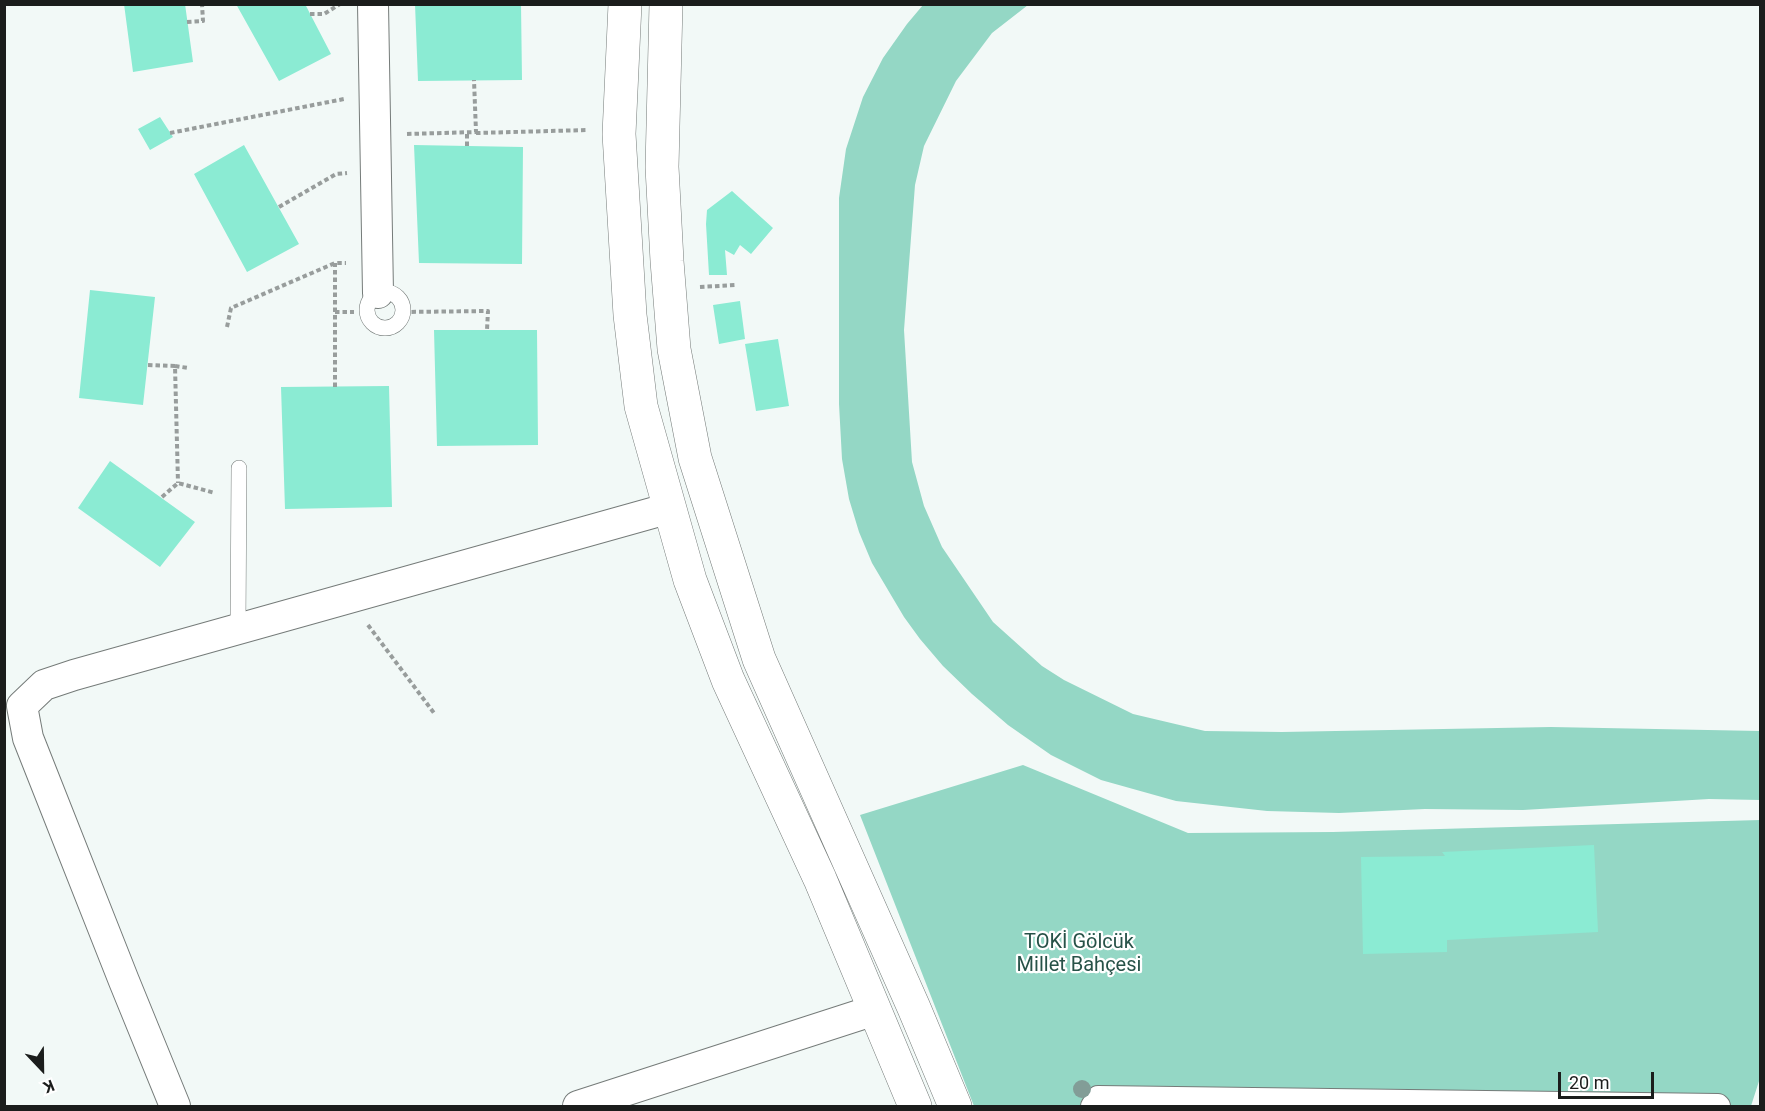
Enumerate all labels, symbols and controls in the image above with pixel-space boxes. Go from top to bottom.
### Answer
park label: TOKİ Gölcük Millet Bahçesi [1017,931,1141,978]
north arrow [12,1039,72,1099]
scale bar [1561,1060,1657,1098]
text: 20 m [1569,1072,1609,1093]
text: K [41,1075,57,1097]

